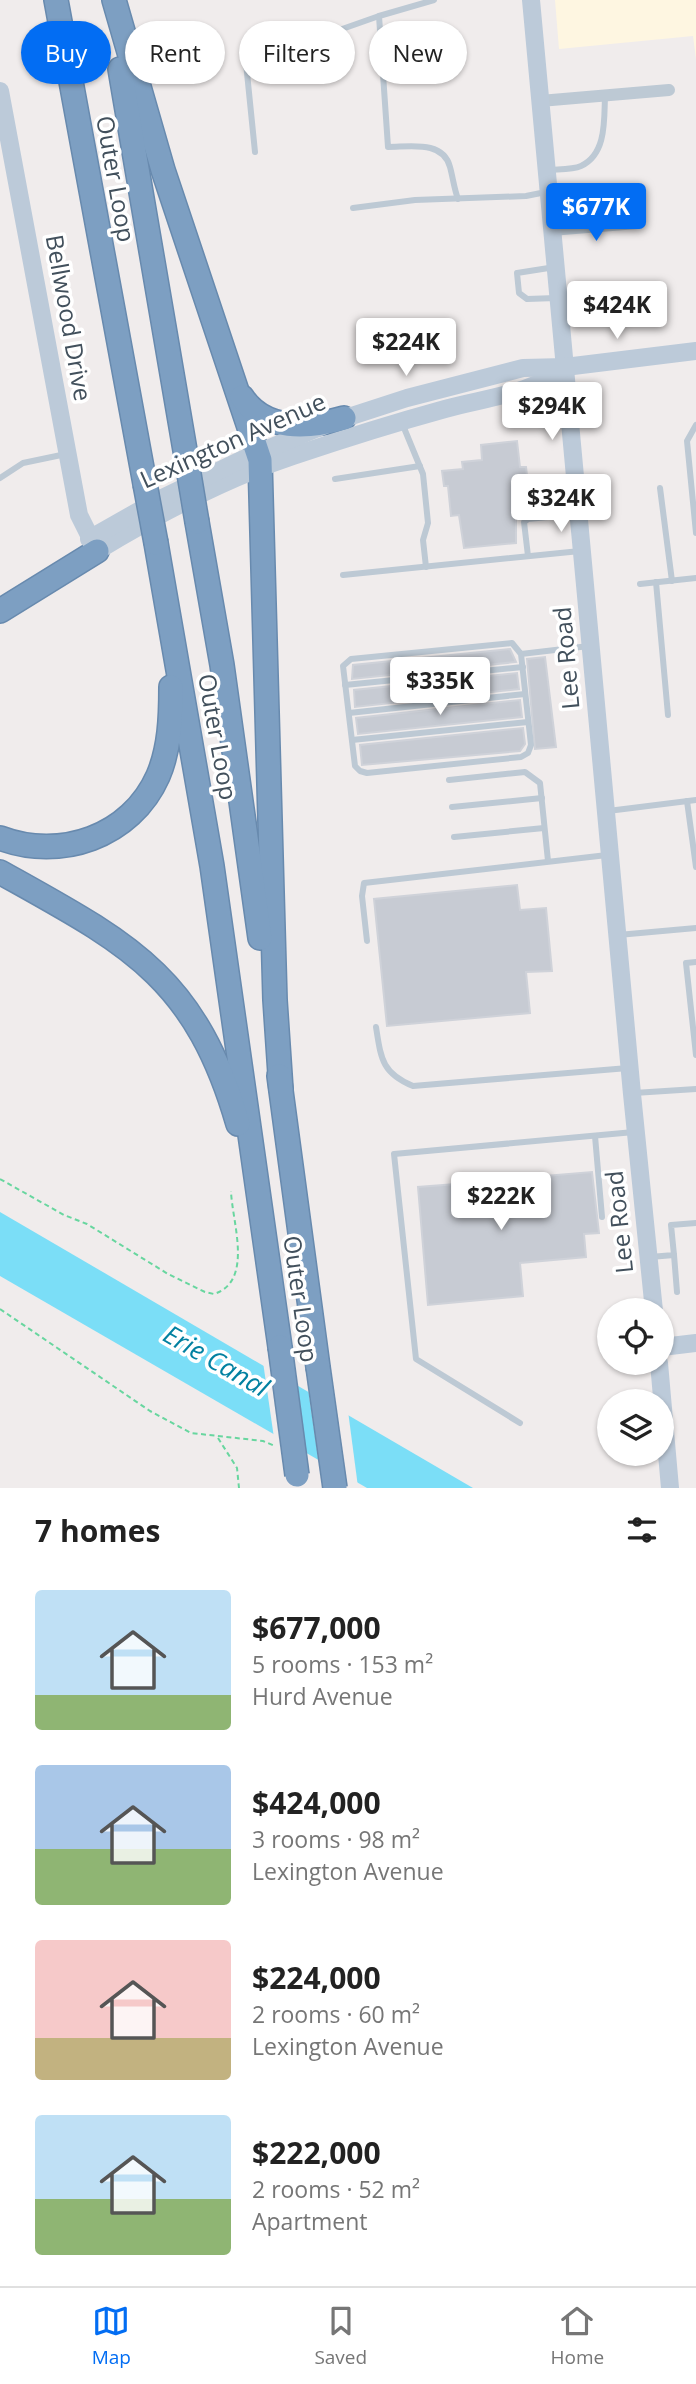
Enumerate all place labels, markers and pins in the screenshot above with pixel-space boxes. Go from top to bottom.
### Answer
pin: $677K [547,184,645,243]
pin: $424K [568,282,666,341]
pin: $224K [357,318,455,378]
pin: $294K [503,382,601,442]
pin: $324K [512,475,610,534]
pin: $335K [391,658,489,717]
pin: $222K [452,1172,550,1232]

